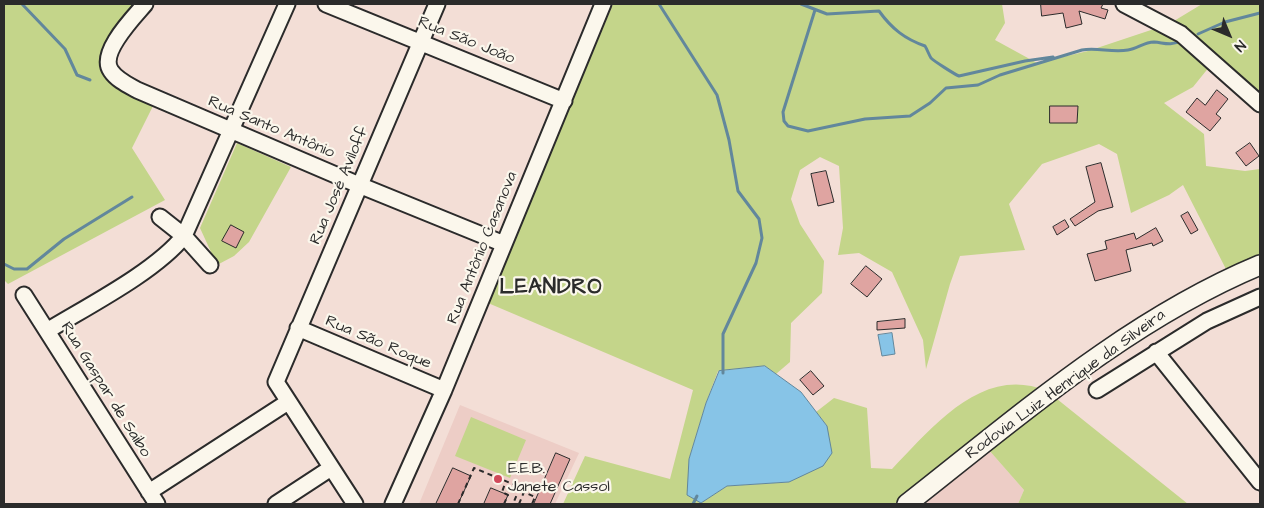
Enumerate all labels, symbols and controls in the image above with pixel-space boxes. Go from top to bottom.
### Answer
north arrow [1204,10,1254,60]
street label: Rua São João [415,13,517,69]
text: N [1229,35,1250,56]
street label: Rua Santo Antônio [205,93,337,163]
street label: Rua José Aviloff [307,124,373,248]
street label: Rua Antônio Casanova [444,169,522,327]
district label: LEANDRO [499,276,603,302]
street label: Rodovia Luiz Henrique da Silveira [962,306,1170,464]
street label: Rua São Roque [322,312,434,374]
street label: Rua Gaspar de Saibo [56,319,154,461]
place label: E.E.B. Janete Cassol [508,460,610,498]
marker: E.E.B. Janete Cassol [492,473,504,485]

